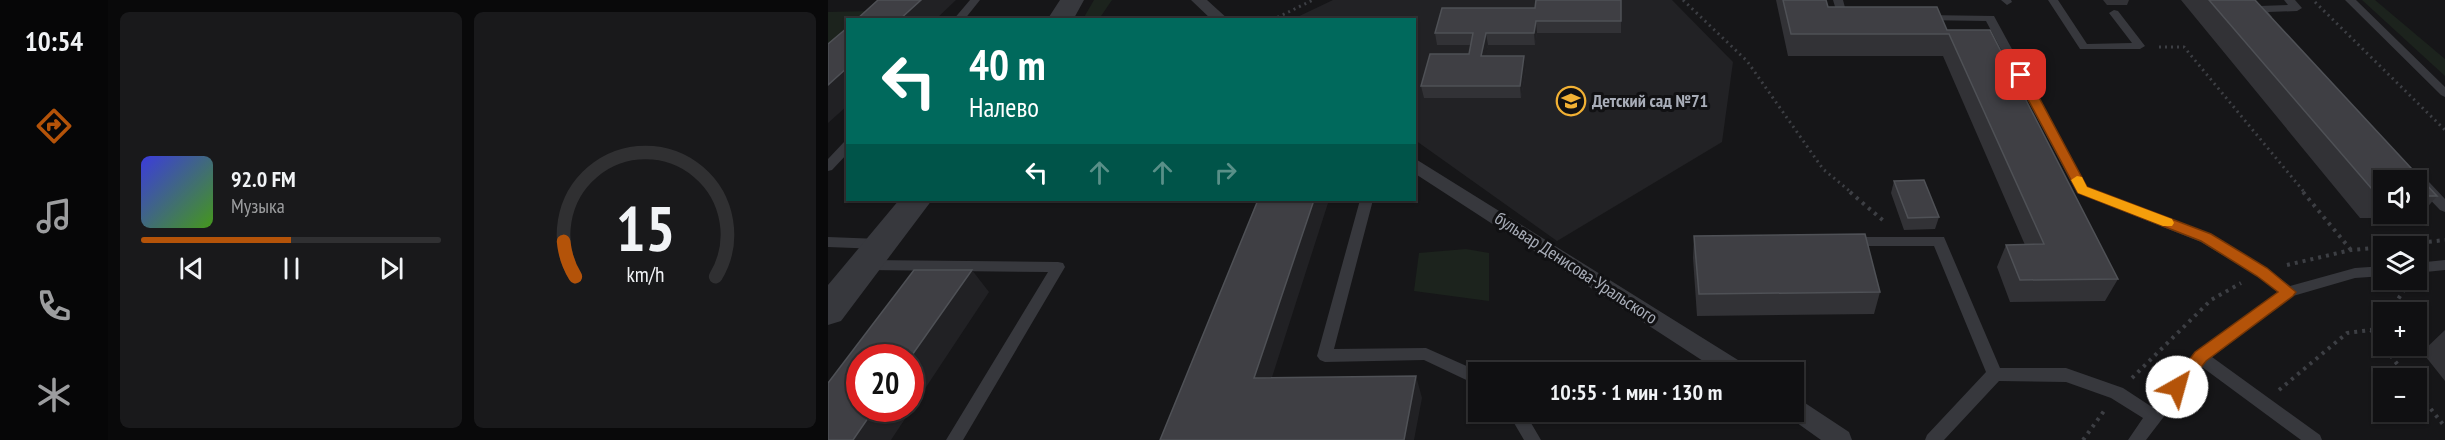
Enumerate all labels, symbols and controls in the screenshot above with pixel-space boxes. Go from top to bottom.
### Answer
text: 10:54 [25,24,83,58]
text: 40 m [969,37,1046,92]
icon: left [870,42,948,120]
pin [1995,49,2046,100]
icon: arrive [2004,58,2037,91]
school or university icon: Детский сад №71 [1555,85,1587,117]
place label: Детский сад №71 [1592,89,1708,112]
text: Налево [969,90,1039,124]
icon: directions [33,105,75,147]
icon: left [1020,156,1053,189]
icon: ahead [1083,156,1116,189]
icon: ahead [1146,156,1179,189]
icon: right [1209,156,1242,189]
text: 92.0 FM [231,165,296,193]
map controls [2373,170,2427,422]
button: sound [2373,170,2427,224]
text: 15 [615,187,675,268]
text: Музыка [231,193,285,219]
icon: music [33,195,75,237]
street label: бульвар Денисова-Уральского [1491,206,1662,329]
button: layers [2373,236,2427,290]
icon: previous [175,252,208,285]
icon: pause [275,252,308,285]
icon: next [375,252,408,285]
text: km/h [626,260,664,288]
icon: phone [33,285,75,327]
button: + [2373,302,2427,356]
speed limit sign: 20 [846,344,924,422]
position arrow [2145,355,2209,419]
button: − [2373,368,2427,422]
icon: climate [33,374,75,416]
text: 10:55 · 1 мин · 130 m [1550,378,1722,406]

